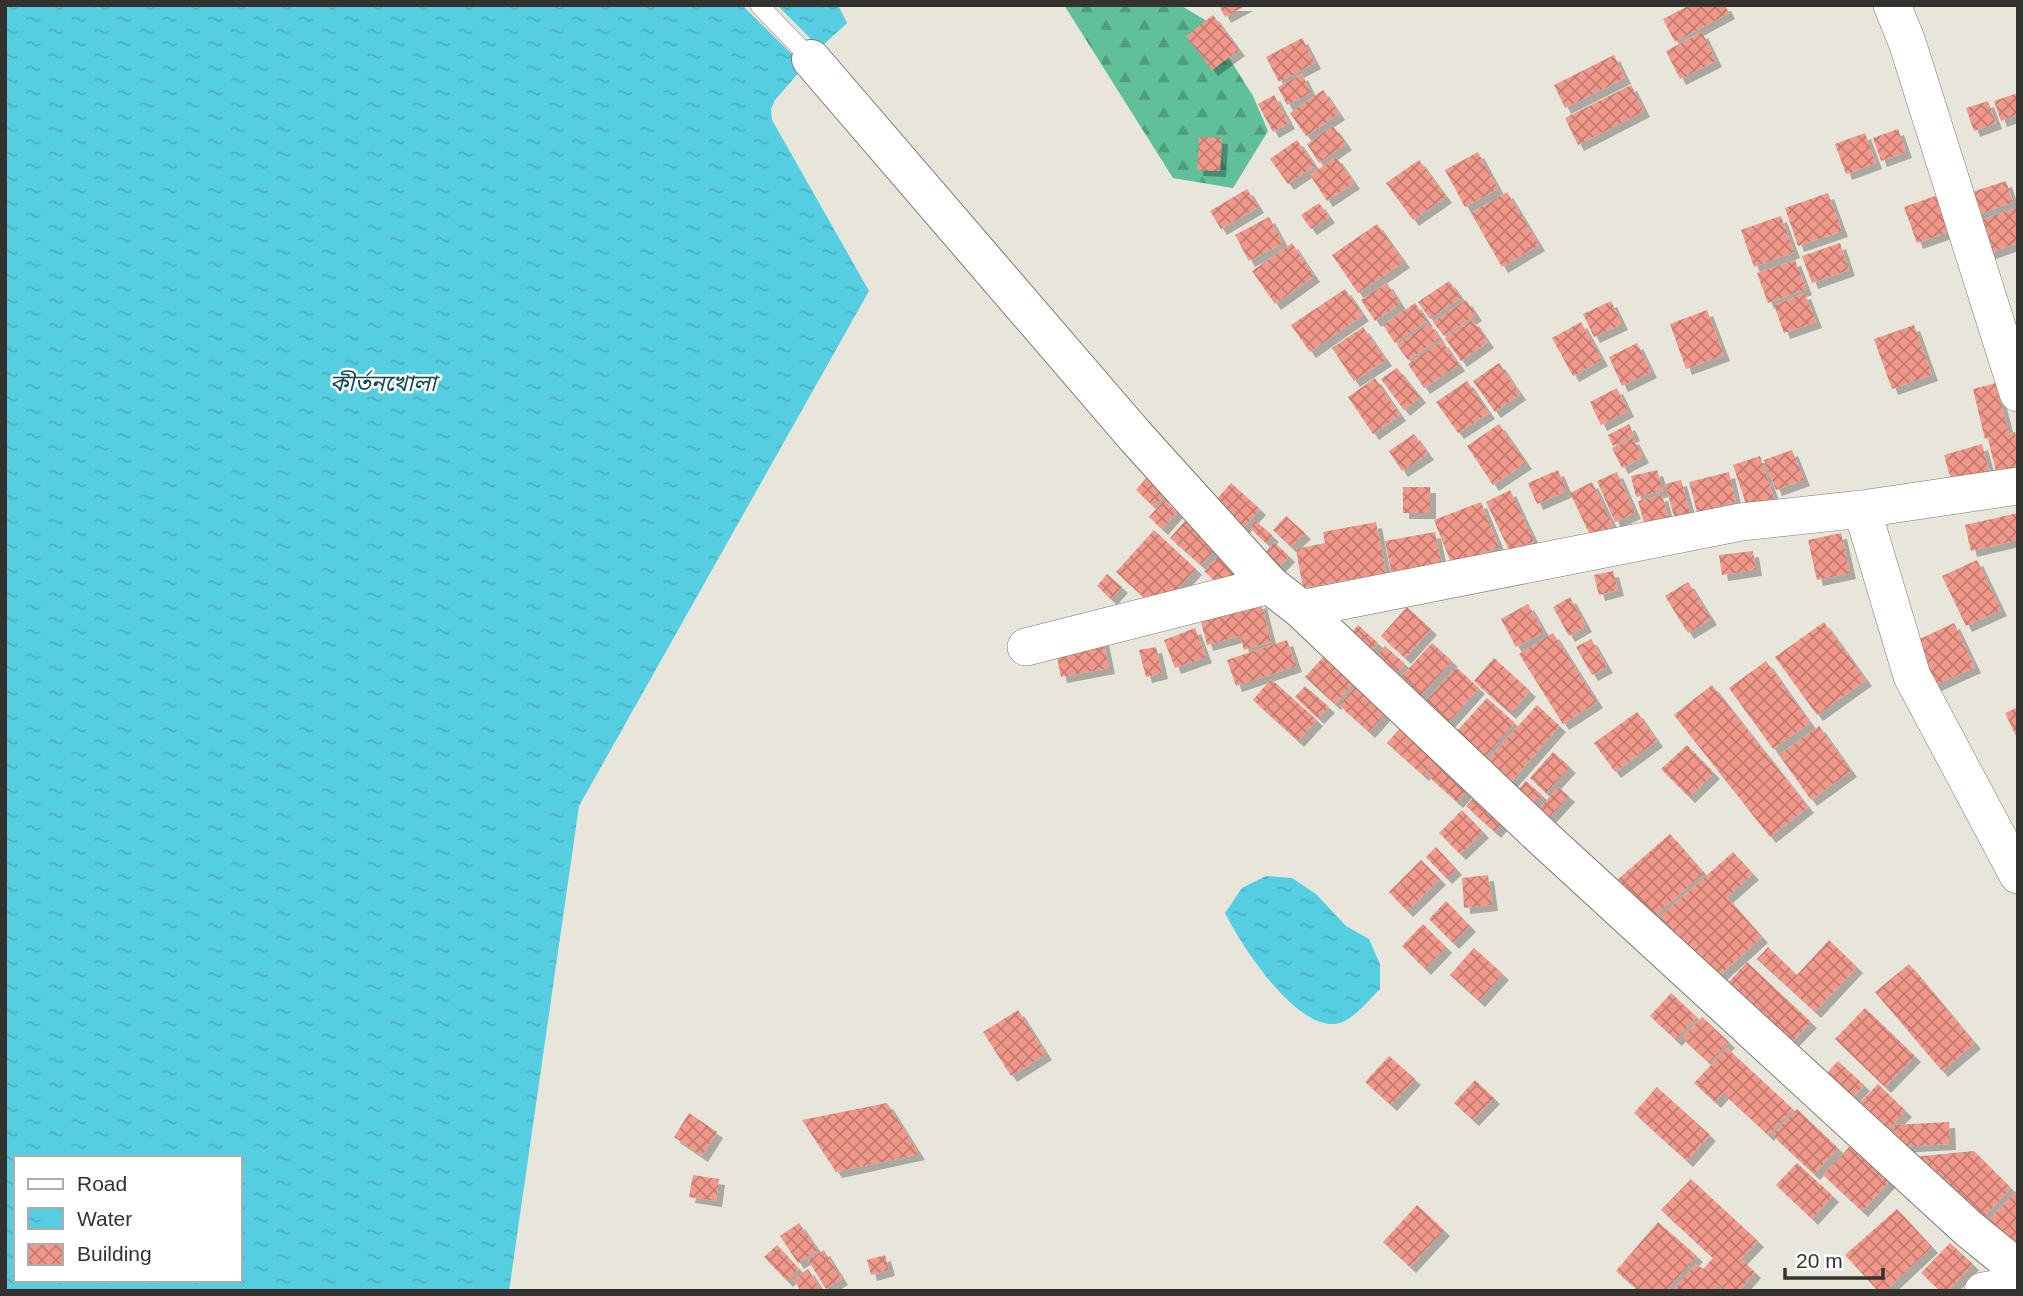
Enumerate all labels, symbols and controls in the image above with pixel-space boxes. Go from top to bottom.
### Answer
water label: কীর্তনখোলা [330,369,440,396]
legend [14,1156,242,1282]
text: Road [77,1172,127,1195]
text: Water [77,1207,132,1230]
scale bar [1785,1236,1883,1280]
text: Building [77,1242,152,1265]
text: 20 m [1796,1249,1843,1272]

